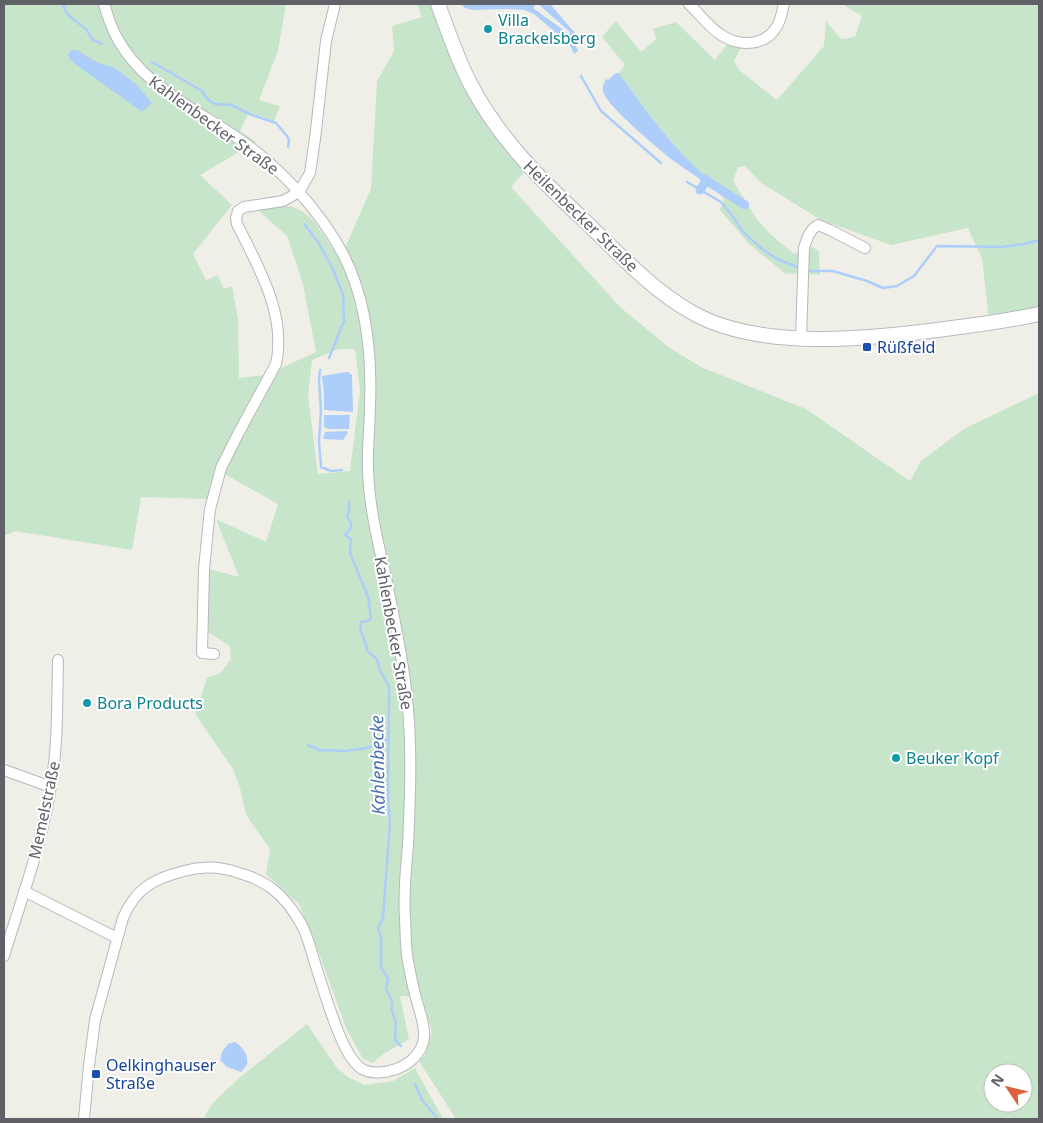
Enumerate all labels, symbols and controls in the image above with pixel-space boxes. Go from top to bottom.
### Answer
place label: Villa Brackelsberg [498,9,596,49]
marker: Villa Brackelsberg [482,23,494,35]
street label: Kahlenbecker Straße [145,70,283,180]
street label: Heilenbecker Straße [519,155,643,277]
place label: Rüßfeld [877,336,935,358]
marker: Rüßfeld [861,341,873,353]
street label: Kahlenbecker Straße [370,554,418,712]
place label: Bora Products [97,692,203,714]
marker: Bora Products [81,697,93,709]
water label: Kahlenbecke [364,715,390,815]
place label: Beuker Kopf [906,747,1000,769]
marker: Beuker Kopf [890,752,902,764]
street label: Memelstraße [23,759,65,861]
place label: Oelkinghauser Straße [106,1054,216,1094]
north arrow [983,1063,1033,1113]
marker: Oelkinghauser Straße [90,1068,102,1080]
text: N [986,1070,1008,1090]

